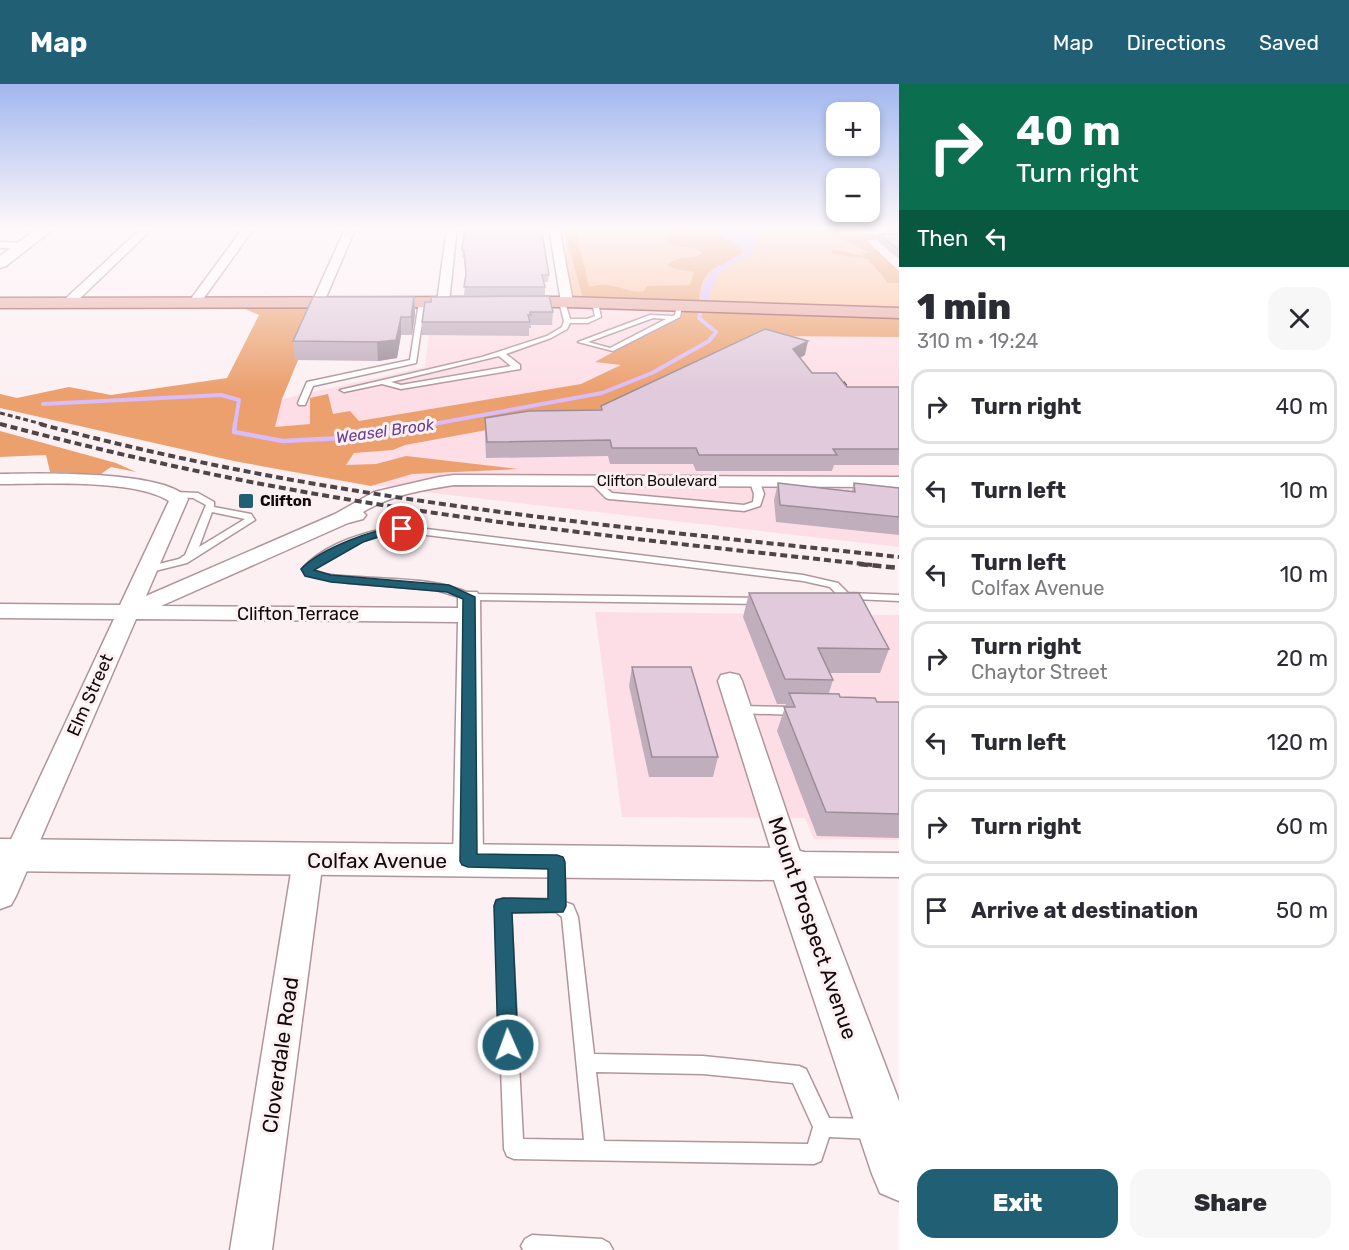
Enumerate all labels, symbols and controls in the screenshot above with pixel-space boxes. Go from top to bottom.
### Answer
text: Map [30,26,87,59]
text: Map [1053,30,1094,55]
text: Directions [1127,30,1226,55]
text: Saved [1259,30,1319,55]
map controls [826,102,880,222]
button: + [826,102,880,156]
text: 40 m [1016,106,1121,156]
icon: right [917,108,995,186]
text: Turn right [1016,157,1139,189]
button: − [826,168,880,222]
icon: left [980,222,1013,255]
text: Then [917,225,968,252]
text: 1 min [917,285,1011,328]
button: close [1268,287,1331,350]
text: 310 m · 19:24 [917,329,1039,353]
icon: right [920,390,953,423]
text: Turn right [971,393,1081,420]
text: 40 m [1275,393,1328,420]
water label: Weasel Brook [335,415,436,447]
street label: Clifton Boulevard [597,472,717,490]
icon: left [920,474,953,507]
text: Turn left [971,477,1066,504]
text: 10 m [1280,477,1328,504]
marker: Clifton [237,492,255,510]
place label: Clifton [260,492,312,510]
pin [376,503,427,554]
icon: arrive [385,512,418,545]
text: Turn left [971,549,1066,576]
icon: left [920,558,953,591]
text: 10 m [1280,561,1328,588]
text: Colfax Avenue [971,576,1104,600]
street label: Clifton Terrace [237,603,359,625]
text: Turn right [971,633,1081,660]
icon: right [920,642,953,675]
text: 20 m [1276,645,1328,672]
street label: Elm Street [62,650,118,740]
text: Chaytor Street [971,660,1108,684]
icon: left [920,726,953,759]
text: Turn left [971,729,1066,756]
text: 120 m [1267,729,1328,756]
icon: right [920,810,953,843]
text: Turn right [971,813,1081,840]
text: 60 m [1276,813,1328,840]
street label: Mount Prospect Avenue [763,814,863,1042]
street label: Colfax Avenue [307,848,447,873]
icon: arrive [920,894,953,927]
text: Arrive at destination [971,897,1198,924]
text: 50 m [1276,897,1328,924]
street label: Cloverdale Road [257,975,303,1135]
position arrow [476,1013,540,1077]
button: Exit [917,1169,1118,1238]
button: Share [1130,1169,1331,1238]

